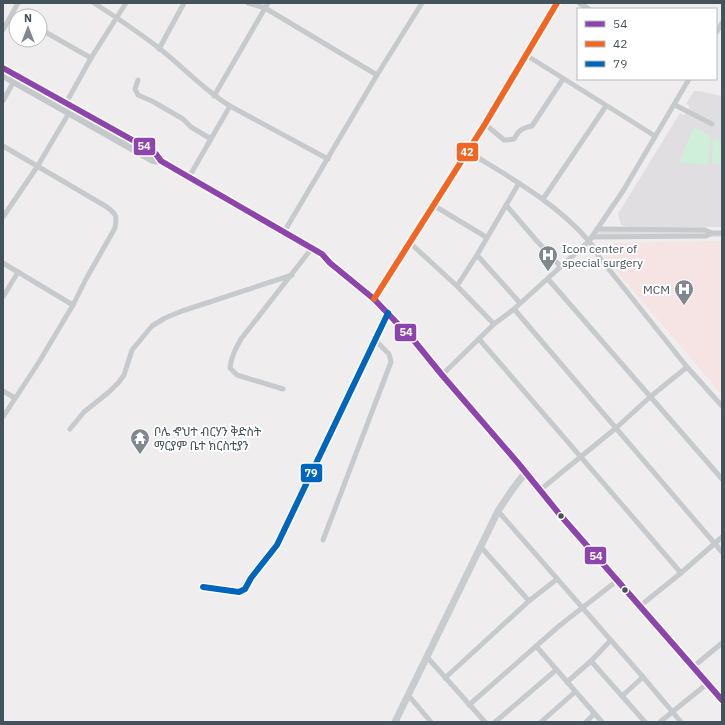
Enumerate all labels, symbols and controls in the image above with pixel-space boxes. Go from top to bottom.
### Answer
north arrow [8,8,48,48]
legend [577,8,717,80]
text: N [24,11,32,25]
text: 54 [613,16,627,31]
text: 42 [613,36,627,51]
text: 79 [613,56,627,71]
line badge: 54 [133,137,156,156]
text: 54 [137,139,151,153]
line badge: 42 [456,142,479,162]
text: 42 [460,145,474,159]
place label: Icon center of special surgery [562,241,643,270]
hospital icon: Icon center of special surgery [537,244,559,272]
hospital icon: MCM [673,278,695,306]
place label: MCM [643,282,670,297]
line badge: 54 [394,323,417,342]
text: 54 [399,325,413,339]
place label: ቦሌ ኆህተ ብርሃን ቅድስት ማርያም ቤተ ክርስቲያን [154,424,262,453]
temple icon: ቦሌ ኆህተ ብርሃን ቅድስት ማርያም ቤተ ክርስቲያን [129,427,151,455]
line badge: 79 [300,463,323,483]
text: 79 [304,466,318,480]
unlabelled marker [556,511,566,521]
line badge: 54 [584,546,607,565]
text: 54 [589,549,603,563]
unlabelled marker [620,585,630,595]

